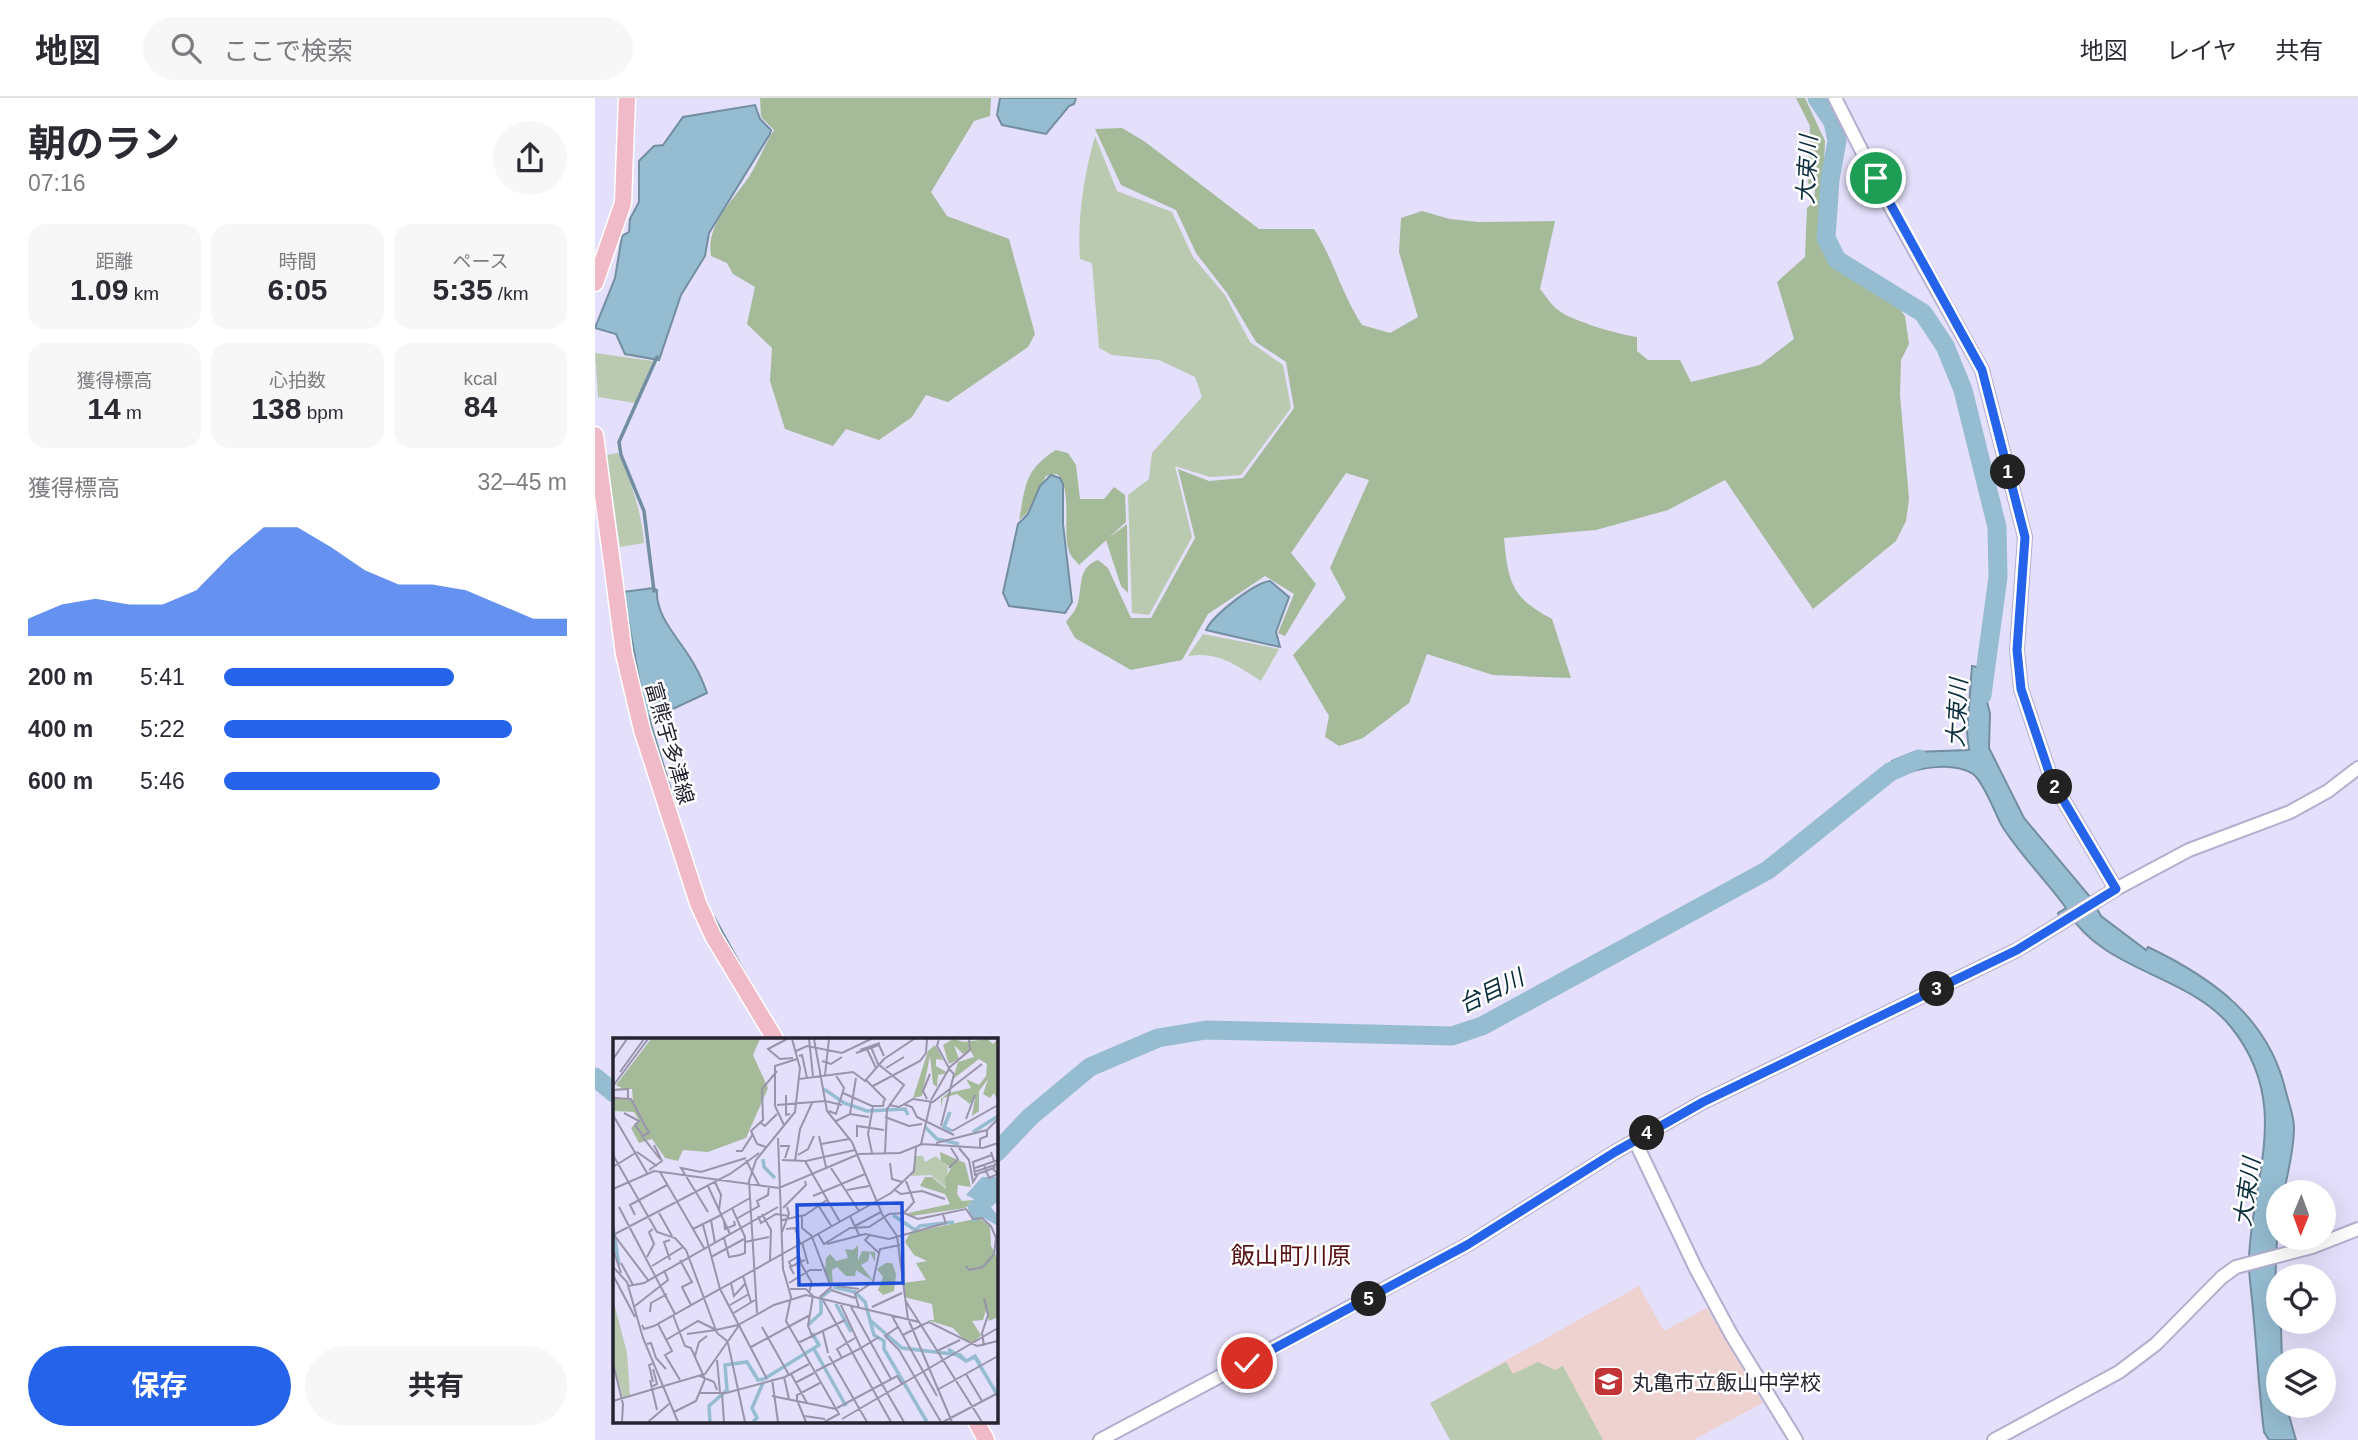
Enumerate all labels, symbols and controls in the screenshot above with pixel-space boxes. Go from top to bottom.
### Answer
search box [143,17,633,80]
icon: search [167,29,205,67]
text: 地図 [35,32,101,69]
text: ここで検索 [223,36,353,66]
text: 地図 [2080,37,2128,64]
text: レイヤ [2166,37,2237,64]
text: 共有 [2275,37,2323,64]
button: share [493,121,567,195]
text: 朝のラン [28,123,180,165]
water label: 大束川 [1792,132,1822,205]
pin [1846,148,1906,208]
icon: arrive [1857,159,1895,197]
text: 07:16 [28,170,86,196]
text: 距離 [95,251,134,272]
text: 時間 [278,251,317,272]
text: ペース [452,251,509,272]
text: 1.09 [70,273,128,306]
text: 6:05 [267,273,328,306]
text: 5:35 [433,273,493,306]
text: km [128,283,159,304]
text: /km [493,283,528,304]
text: kcal [464,368,497,389]
text: 獲得標高 [76,370,153,391]
text: 心拍数 [269,370,326,391]
text: 84 [464,390,497,423]
text: 14 [87,392,121,425]
text: 138 [251,392,301,425]
text: m [121,402,142,423]
text: bpm [301,402,344,423]
pin: 1 [1991,454,2025,490]
text: 1 [2002,461,2013,482]
text: 32–45 m [477,469,567,495]
text: 獲得標高 [28,475,120,501]
text: 200 m [28,664,93,690]
text: 5:41 [140,664,185,690]
water label: 大束川 [1942,675,1972,748]
street label: 富熊宇多津線 [642,679,698,807]
text: 400 m [28,716,93,742]
text: 5:22 [140,716,185,742]
text: 600 m [28,768,93,794]
text: 5:46 [140,768,185,794]
pin: 2 [2037,770,2073,804]
text: 2 [2049,776,2060,797]
water label: 台目川 [1454,963,1530,1018]
pin: 3 [1919,972,1955,1006]
text: 3 [1931,978,1942,999]
inset map [613,1038,997,1422]
pin: 4 [1629,1116,1665,1150]
text: 4 [1641,1122,1652,1143]
water label: 大束川 [2229,1153,2265,1228]
north arrow [2266,1180,2336,1250]
map controls [2266,1180,2336,1418]
district label: 飯山町川原 [1231,1242,1351,1269]
button: locate [2266,1264,2336,1334]
pin: 5 [1351,1282,1387,1316]
text: 5 [1363,1288,1374,1309]
pin [1217,1333,1277,1393]
icon: check [1228,1344,1266,1382]
button: 保存 [28,1346,291,1426]
button: 共有 [305,1346,567,1426]
button: layers [2266,1348,2336,1418]
school or university icon: 丸亀市立飯山中学校 [1592,1365,1626,1399]
place label: 丸亀市立飯山中学校 [1632,1371,1821,1394]

